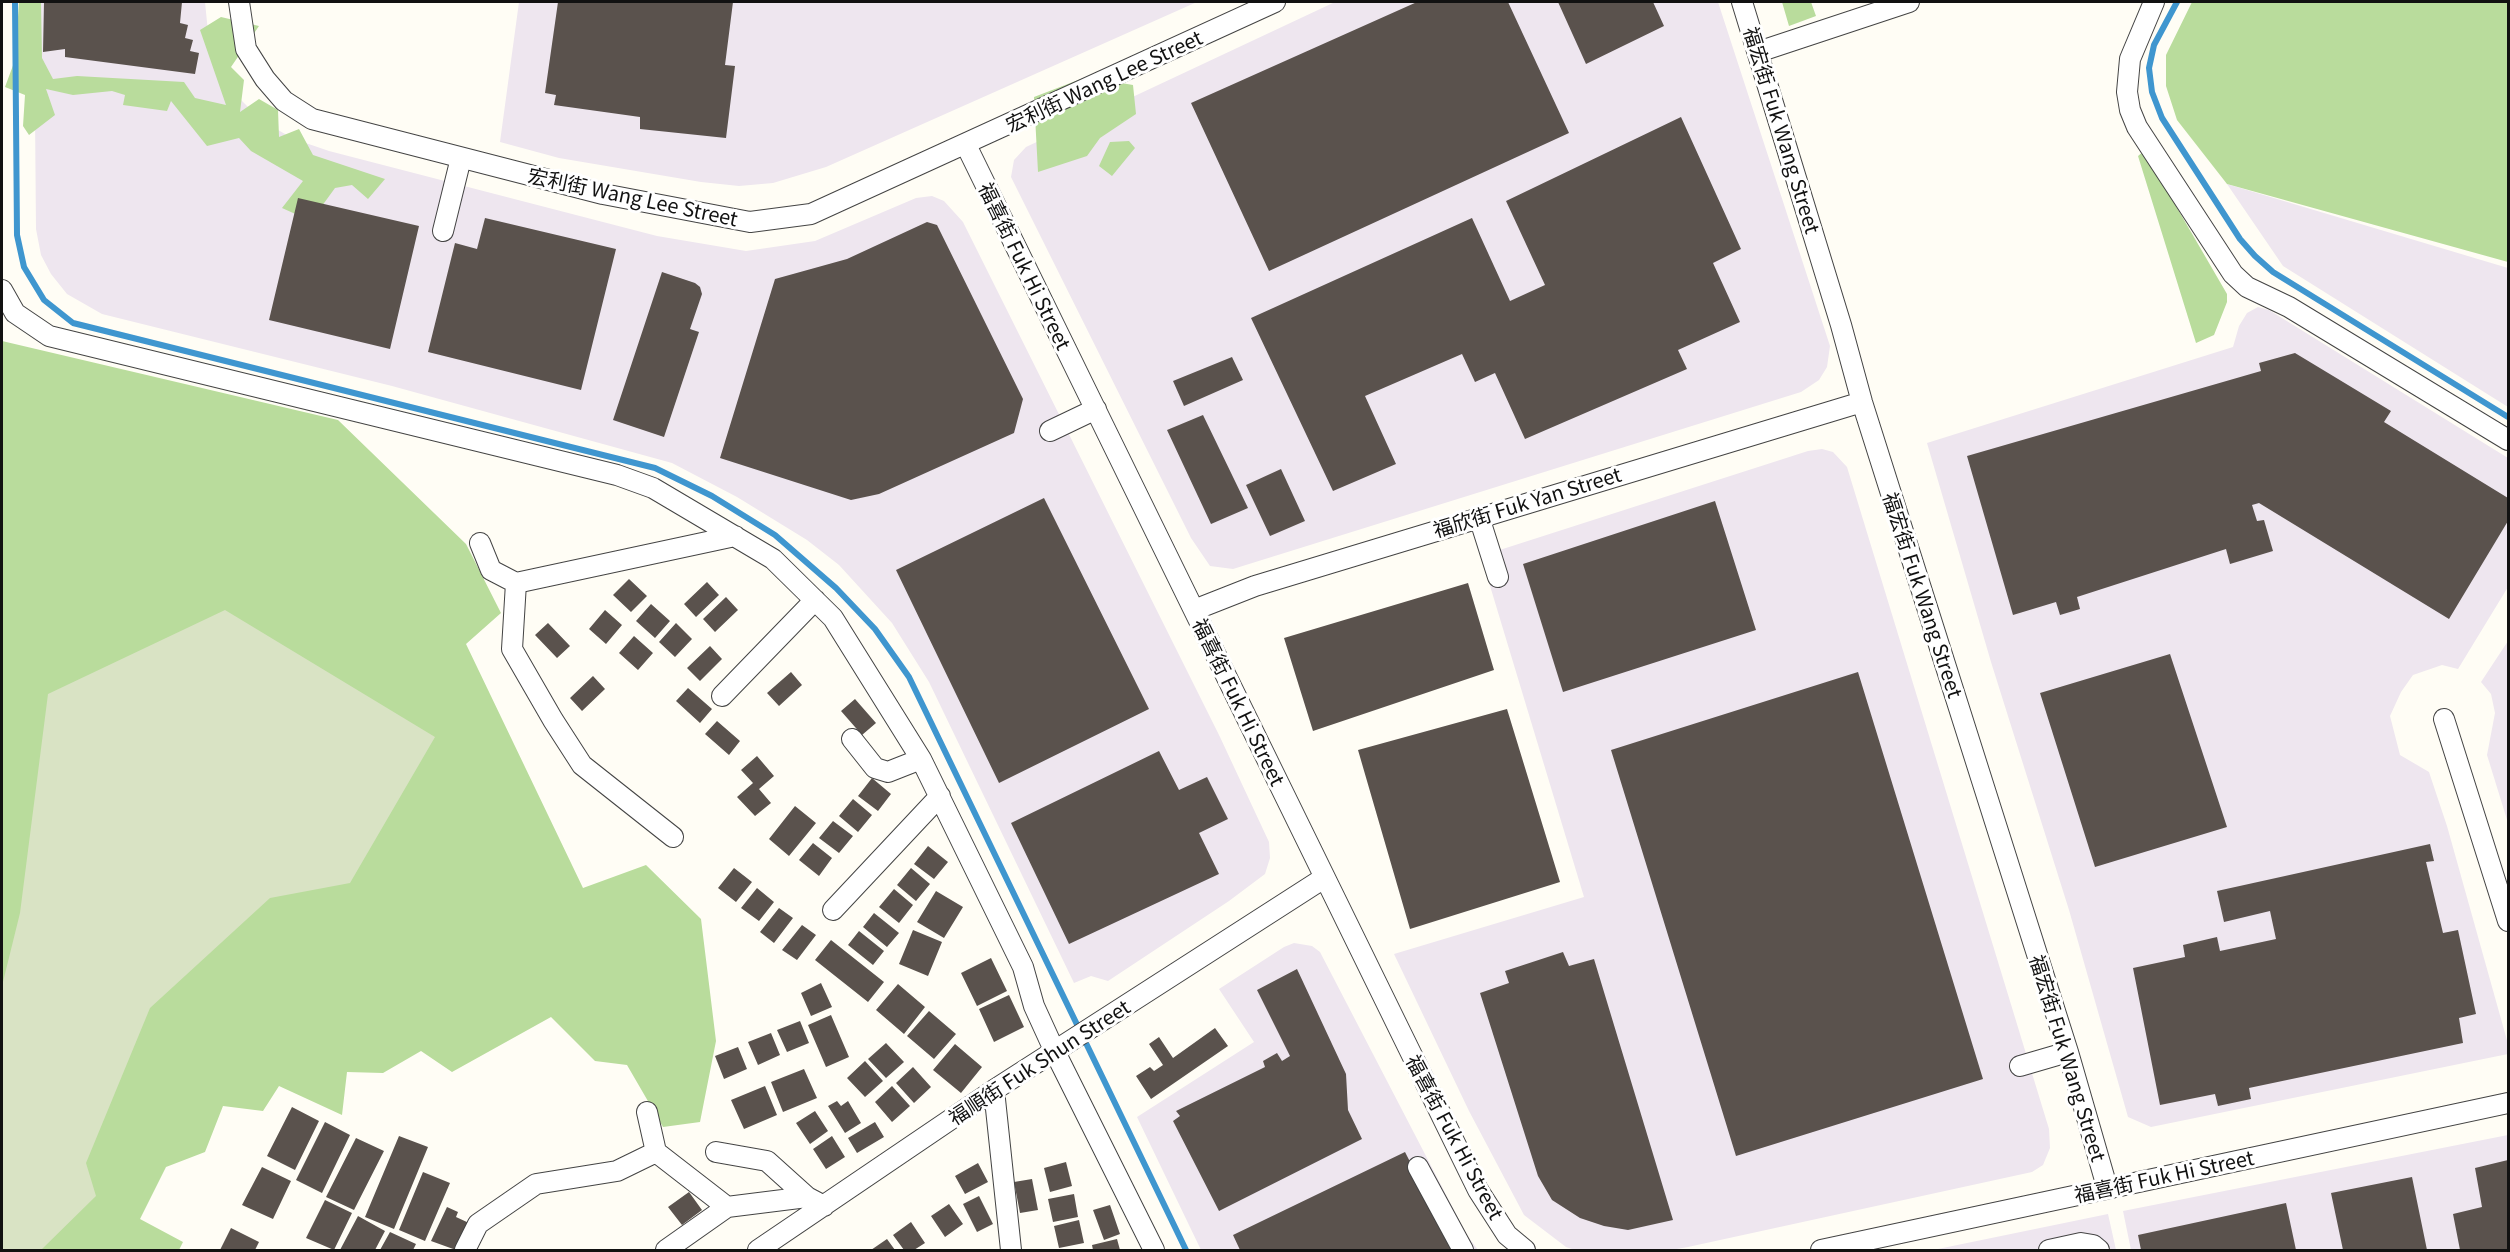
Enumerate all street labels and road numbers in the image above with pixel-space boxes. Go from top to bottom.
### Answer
street label: 福宏街 Fuk Wang Street [1739,24,1825,236]
street label: 宏利街 Wang Lee Street [1002,25,1206,137]
street label: 宏利街 Wang Lee Street [526,163,740,231]
street label: 福喜街 Fuk Hi Street [974,178,1076,354]
street label: 福欣街 Fuk Yan Street [1430,462,1624,542]
street label: 福宏街 Fuk Wang Street [1878,489,1968,701]
street label: 福喜街 Fuk Hi Street [1188,614,1290,790]
street label: 福宏街 Fuk Wang Street [2025,952,2111,1164]
street label: 福順街 Fuk Shun Street [944,994,1134,1130]
street label: 福喜街 Fuk Hi Street [1401,1051,1509,1223]
street label: 福喜街 Fuk Hi Street [2072,1145,2256,1207]

